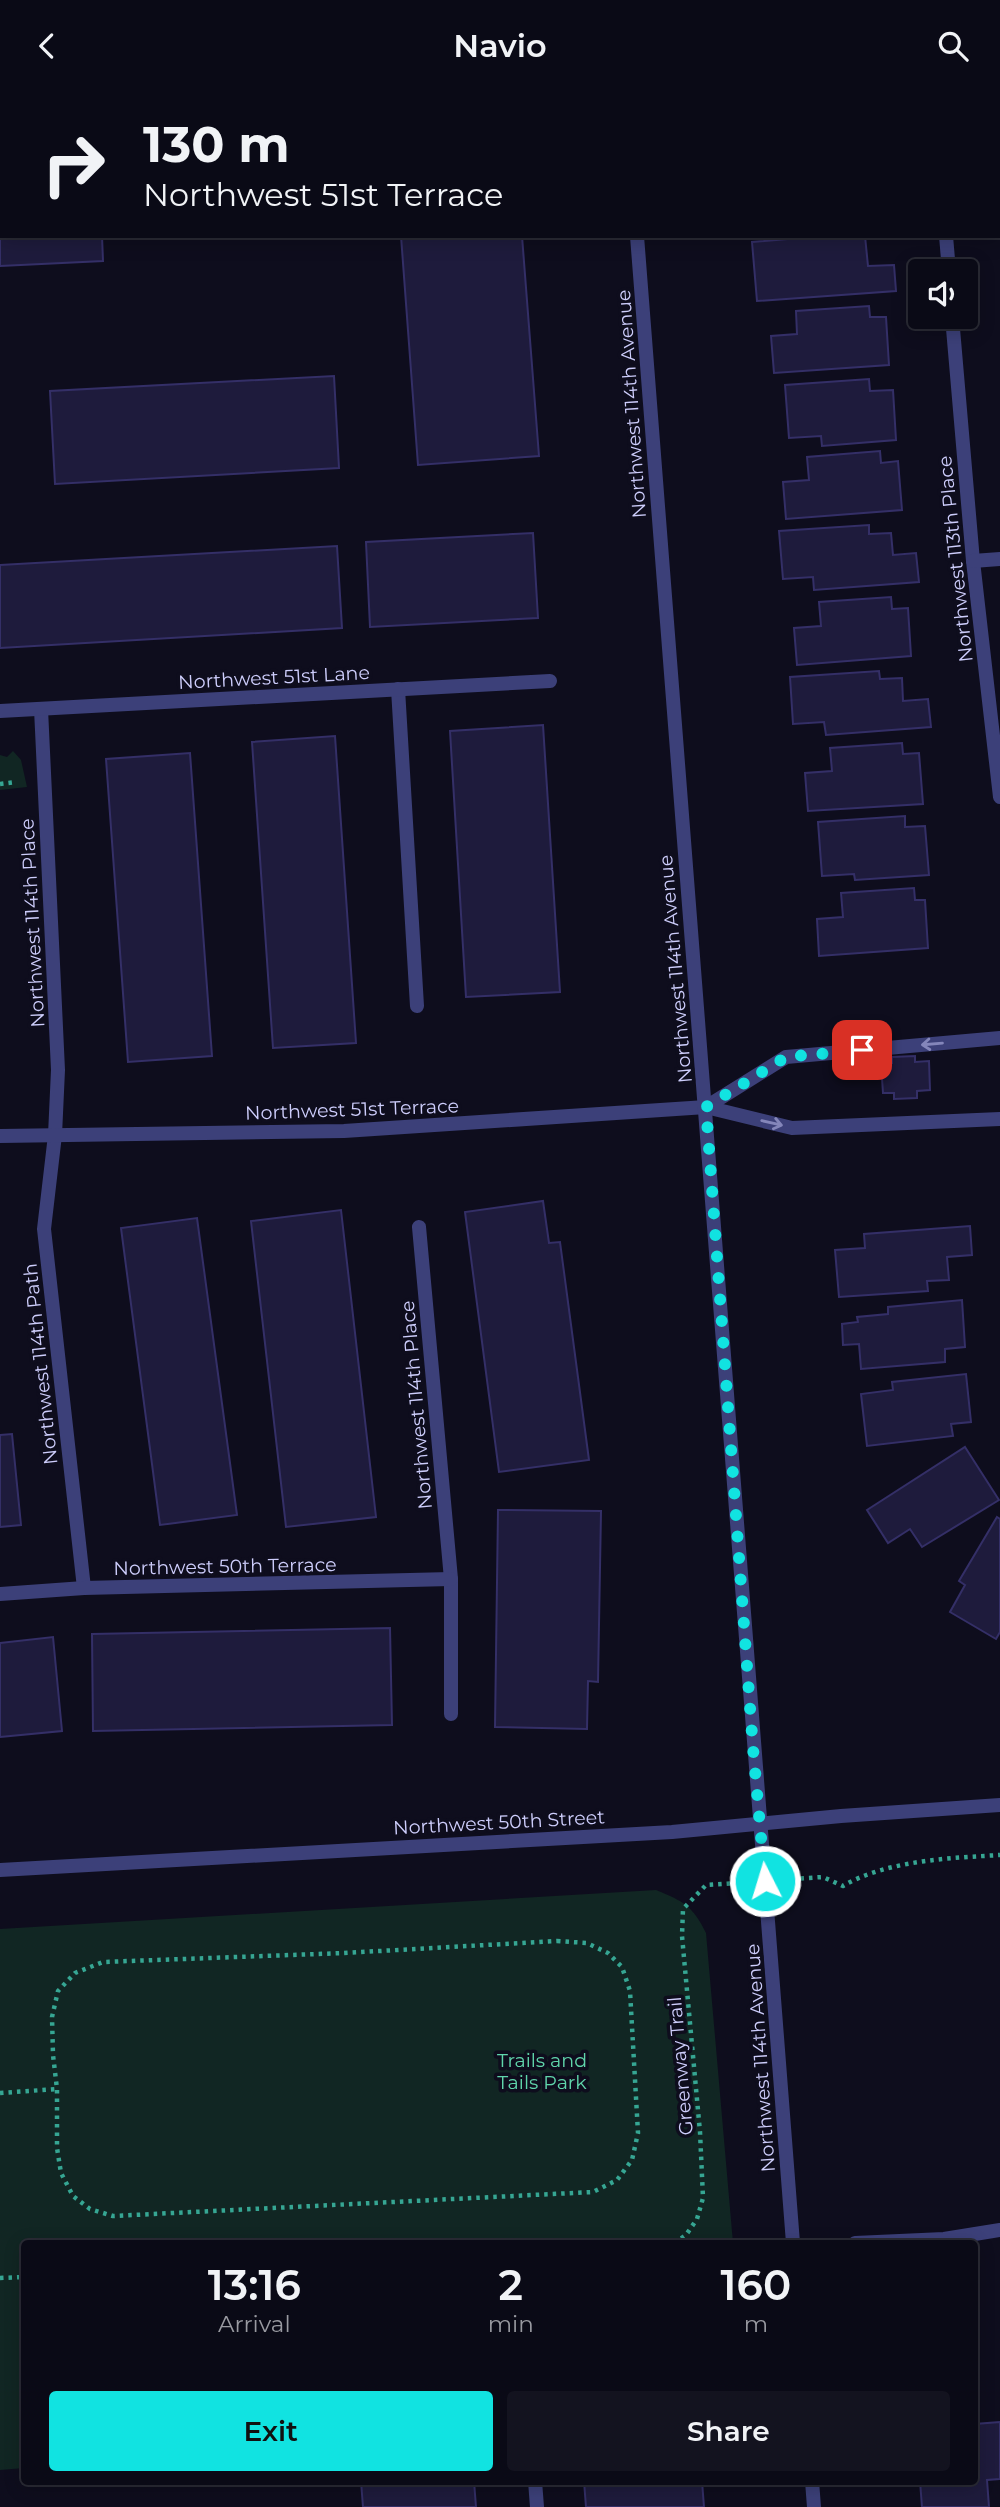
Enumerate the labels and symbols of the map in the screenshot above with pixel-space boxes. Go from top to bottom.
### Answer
street label: Northwest 114th Avenue [612,289,651,519]
street label: Northwest 113th Place [933,455,978,663]
street label: Northwest 51st Lane [178,661,370,694]
street label: Northwest 114th Place [16,818,49,1028]
street label: Northwest 114th Avenue [654,854,697,1084]
pin [832,1020,892,1080]
one-way arrow [921,1038,944,1051]
street label: Northwest 51st Terrace [245,1094,459,1125]
one-way arrow [760,1117,783,1130]
street label: Northwest 114th Path [18,1262,63,1466]
street label: Northwest 114th Place [396,1300,437,1510]
street label: Northwest 50th Terrace [113,1553,337,1580]
street label: Northwest 50th Street [393,1805,606,1840]
position arrow [728,1844,802,1918]
street label: Northwest 114th Avenue [741,1943,780,2173]
street label: Greenway Trail [663,1996,698,2136]
park label: Trails and Tails Park [497,2049,587,2094]

